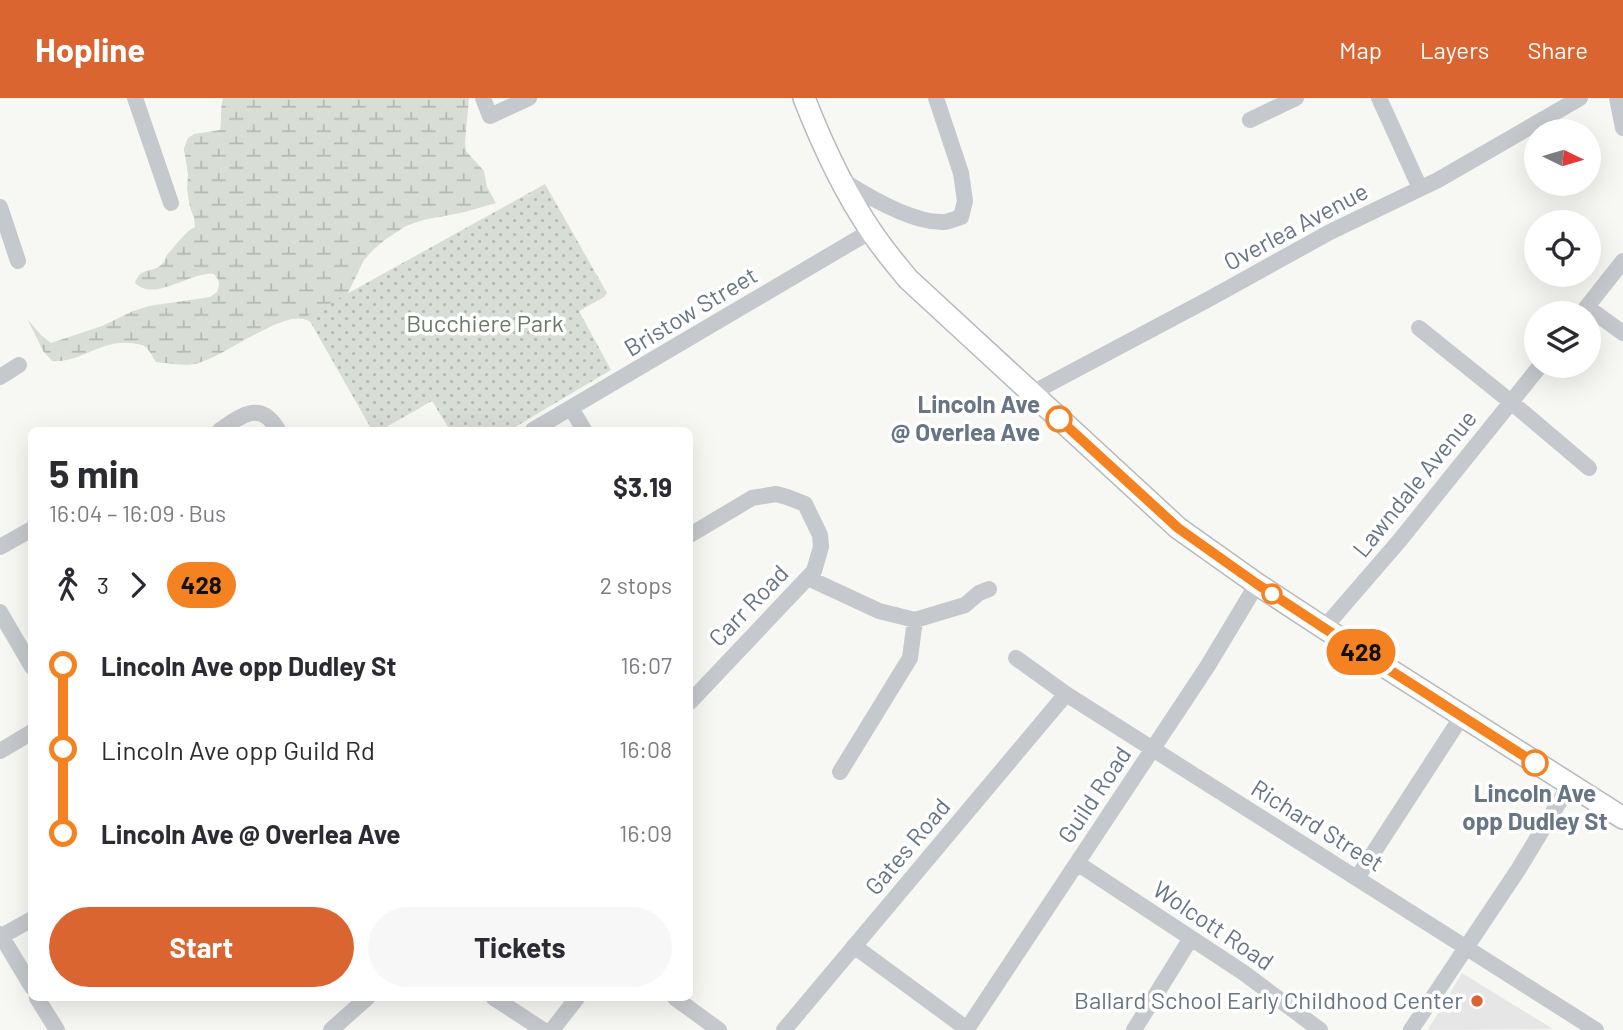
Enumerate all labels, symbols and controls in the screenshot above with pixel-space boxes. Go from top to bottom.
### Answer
text: Hopline [35,29,145,69]
text: Map [1339,35,1382,64]
text: Layers [1420,35,1489,64]
text: Share [1527,35,1588,64]
north arrow [1524,119,1601,196]
map controls [1524,119,1601,378]
street label: Overlea Avenue [1218,176,1372,276]
button: locate [1524,210,1601,287]
street label: Bristow Street [618,260,762,362]
button: layers [1524,301,1601,378]
park label: Bucchiere Park [406,308,564,337]
place label: Lincoln Ave @ Overlea Ave [891,389,1040,446]
street label: Lawndale Avenue [1346,404,1482,562]
marker: Lincoln Ave @ Overlea Ave [1046,406,1072,432]
text: 5 min [49,450,139,496]
text: $3.19 [613,471,672,502]
text: 16:04 – 16:09 · Bus [49,499,226,527]
street label: Carr Road [702,558,794,652]
icon: walk [49,566,87,604]
icon: forward [119,566,157,604]
text: 428 [181,570,222,599]
text: 3 [97,571,109,599]
text: 2 stops [600,571,672,599]
unlabelled marker [1262,584,1282,604]
line badge: 428 [1321,629,1401,675]
text: 428 [1341,637,1381,666]
text: Lincoln Ave opp Dudley St [101,650,396,681]
text: 16:07 [620,651,672,679]
text: Lincoln Ave opp Guild Rd [101,734,375,765]
text: 16:08 [619,735,672,763]
street label: Guild Road [1051,740,1137,848]
marker: Lincoln Ave opp Dudley St [1522,750,1548,776]
street label: Richard Street [1246,773,1389,877]
place label: Lincoln Ave opp Dudley St [1462,778,1608,835]
street label: Gates Road [858,792,956,900]
text: Lincoln Ave @ Overlea Ave [101,818,401,849]
text: 16:09 [619,819,672,847]
street label: Wolcott Road [1148,874,1280,976]
button: Start [49,907,354,987]
button: Tickets [368,907,672,987]
place label: Ballard School Early Childhood Center [1074,985,1463,1014]
marker: Ballard School Early Childhood Center [1469,993,1485,1009]

